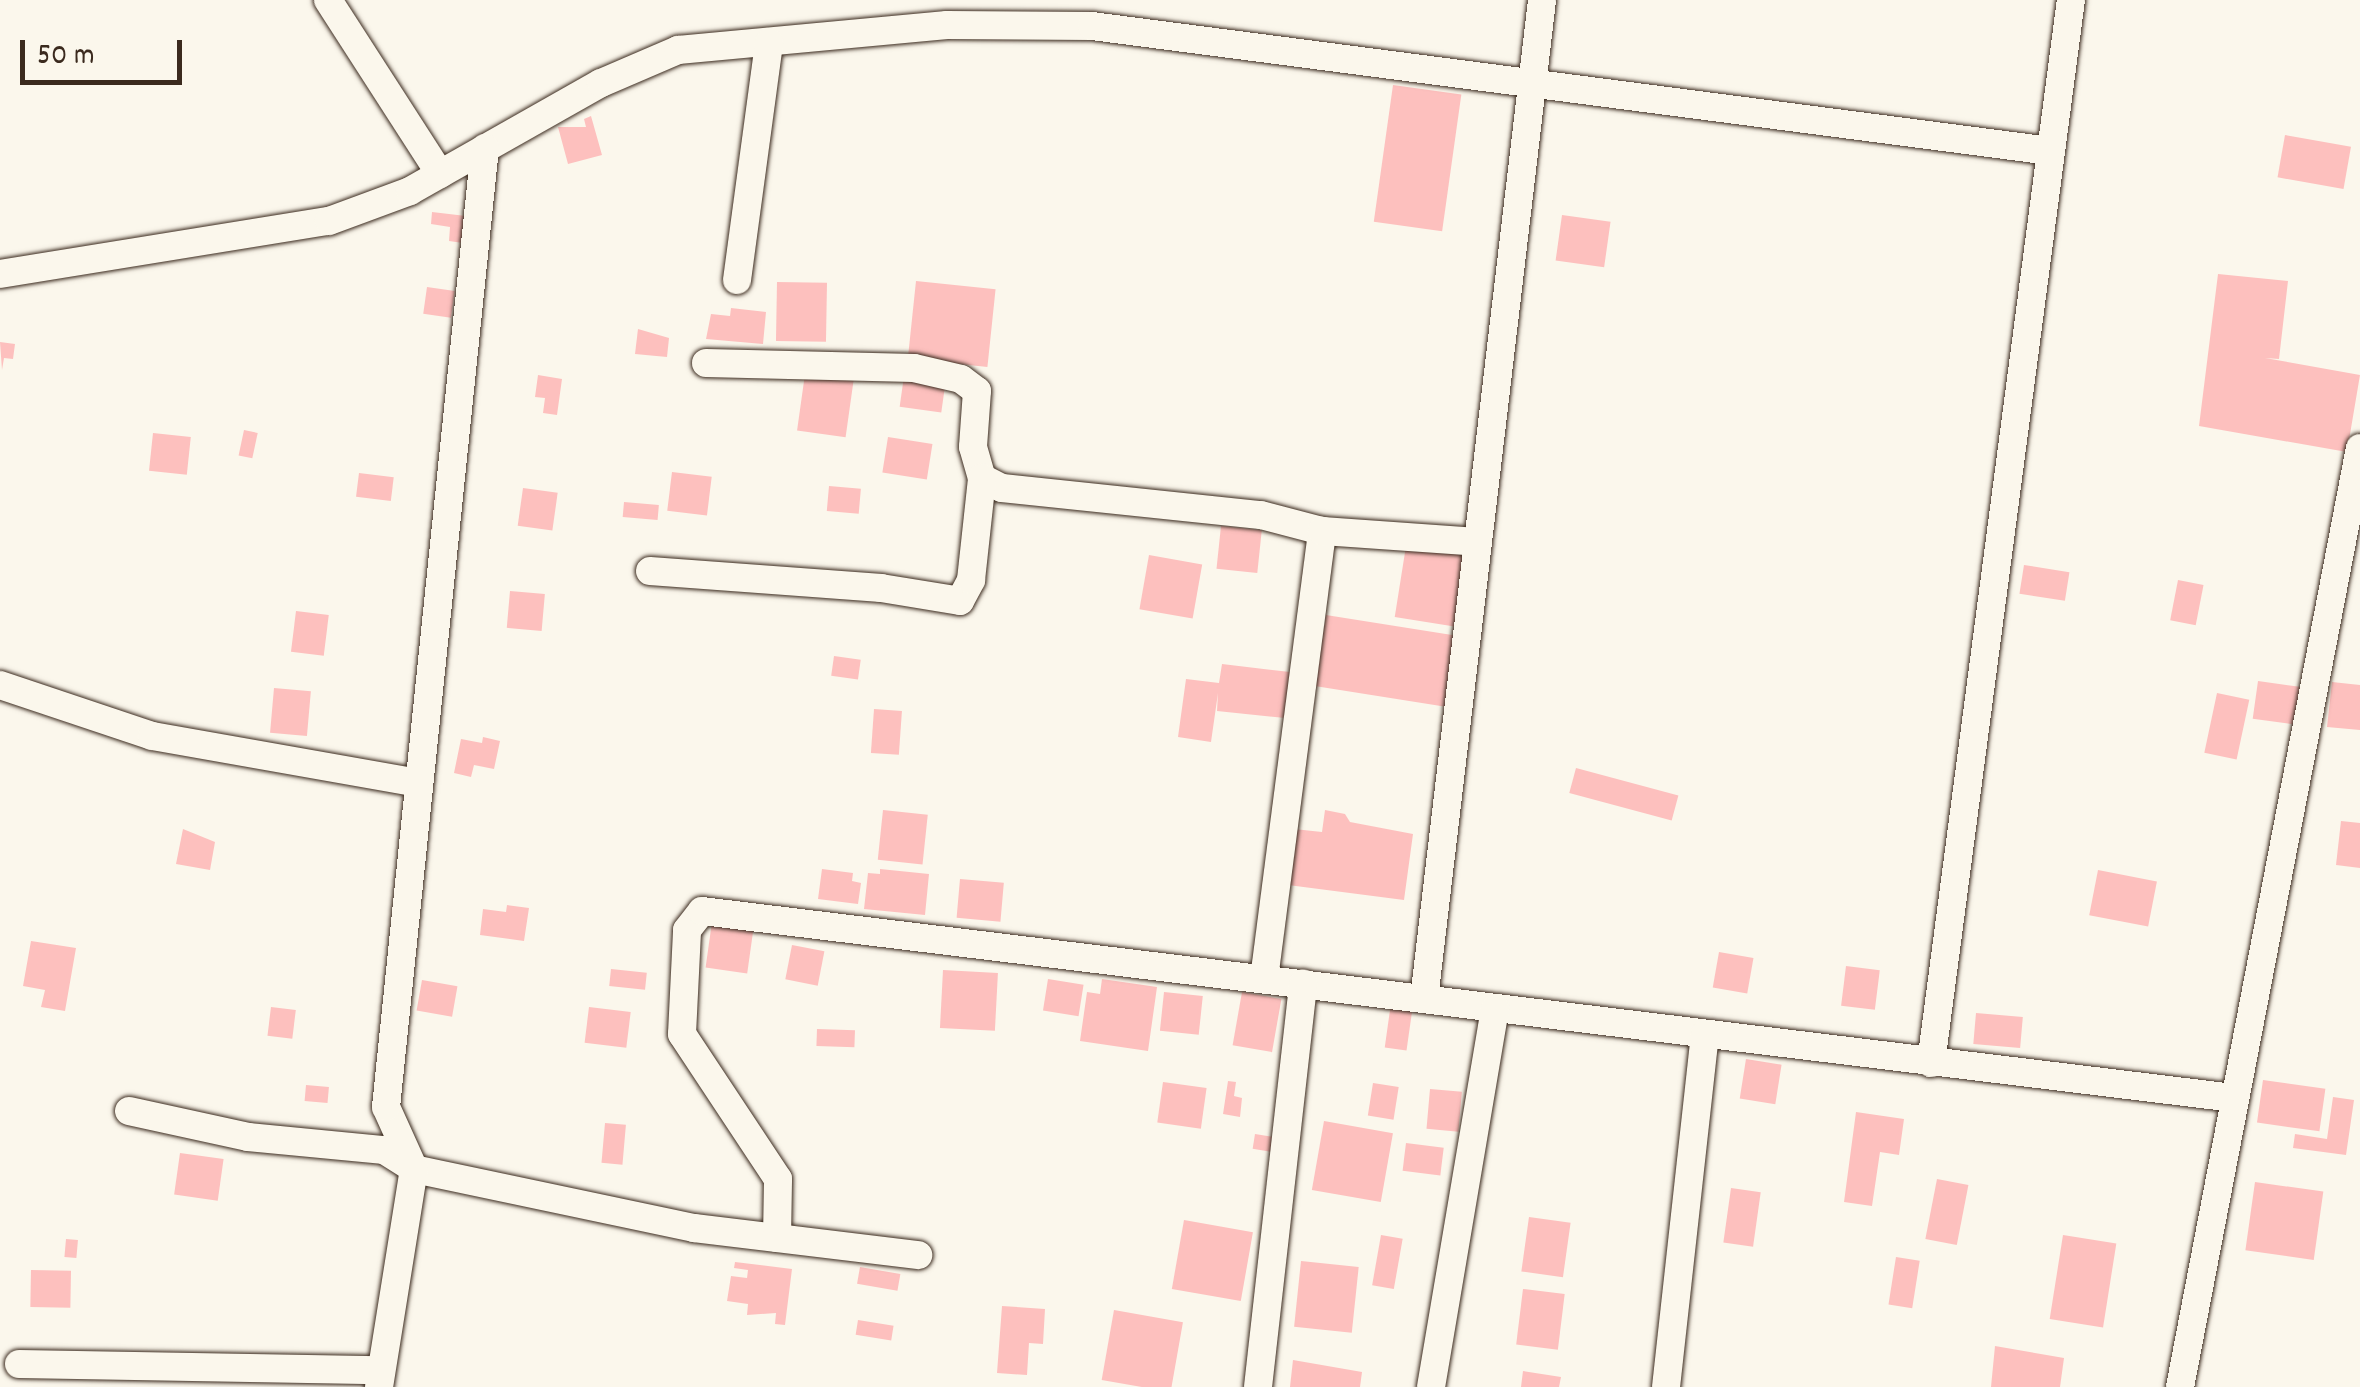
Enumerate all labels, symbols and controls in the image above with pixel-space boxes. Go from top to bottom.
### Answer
scale bar [25,20,188,82]
text: 50 m [37,36,95,79]

